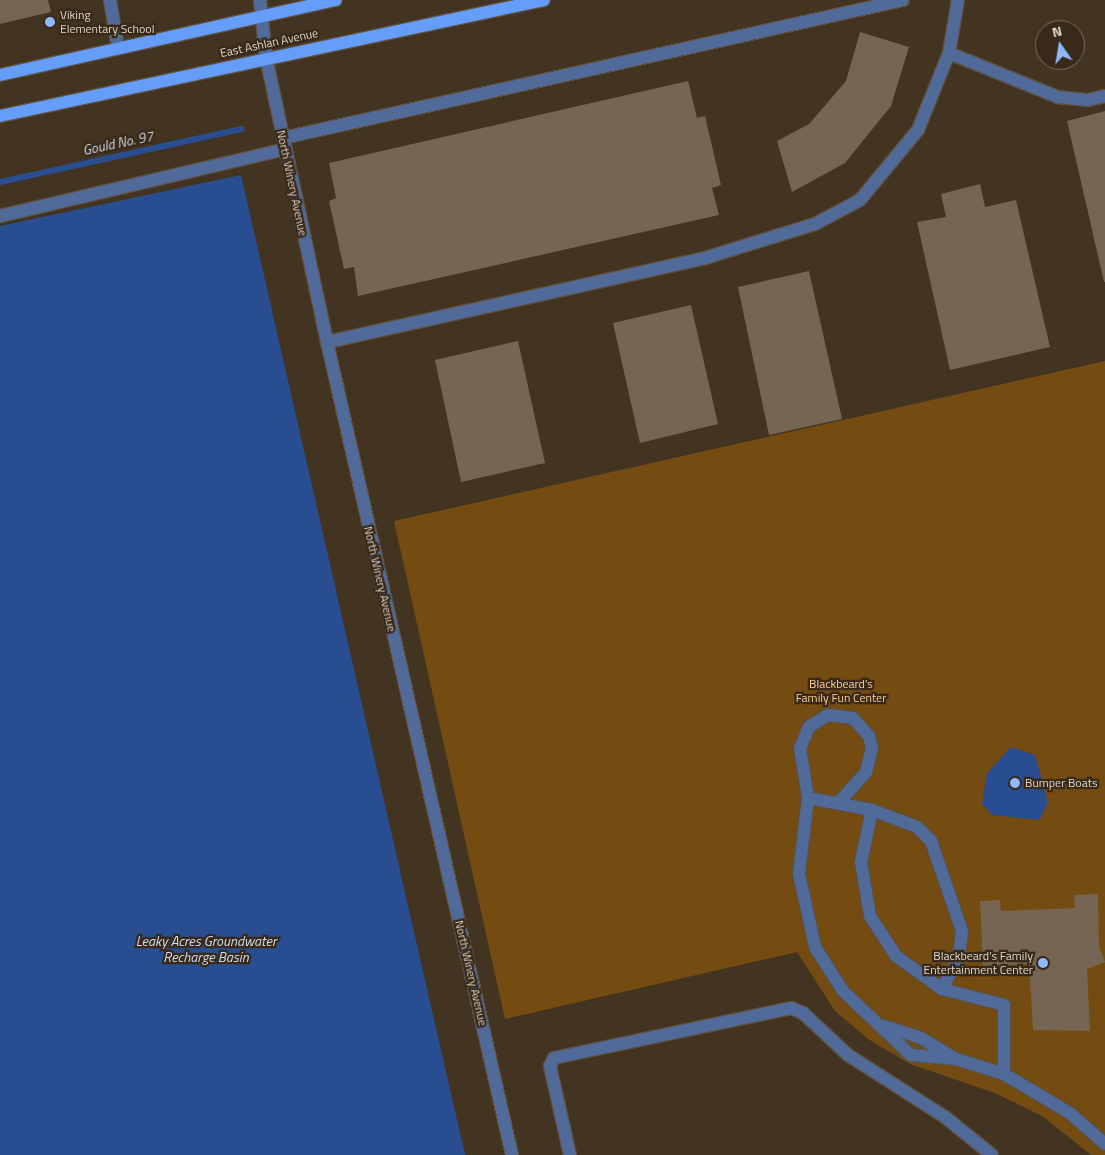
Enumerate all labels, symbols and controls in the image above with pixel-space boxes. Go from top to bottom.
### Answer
place label: Viking Elementary School [60,8,154,36]
marker: Viking Elementary School [44,16,56,28]
north arrow [1035,20,1085,70]
text: N [1050,20,1064,42]
street label: East Ashlan Avenue [219,26,319,60]
water label: Gould No. 97 [81,127,155,159]
street label: North Winery Avenue [274,129,310,237]
street label: North Winery Avenue [361,525,399,633]
park label: Blackbeard's Family Fun Center [796,677,886,705]
place label: Bumper Boats [1025,776,1098,790]
marker: Bumper Boats [1009,777,1021,789]
street label: North Winery Avenue [452,919,490,1027]
water label: Leaky Acres Groundwater Recharge Basin [136,933,276,966]
place label: Blackbeard's Family Entertainment Center [924,949,1033,977]
marker: Blackbeard's Family Entertainment Center [1037,957,1049,969]

